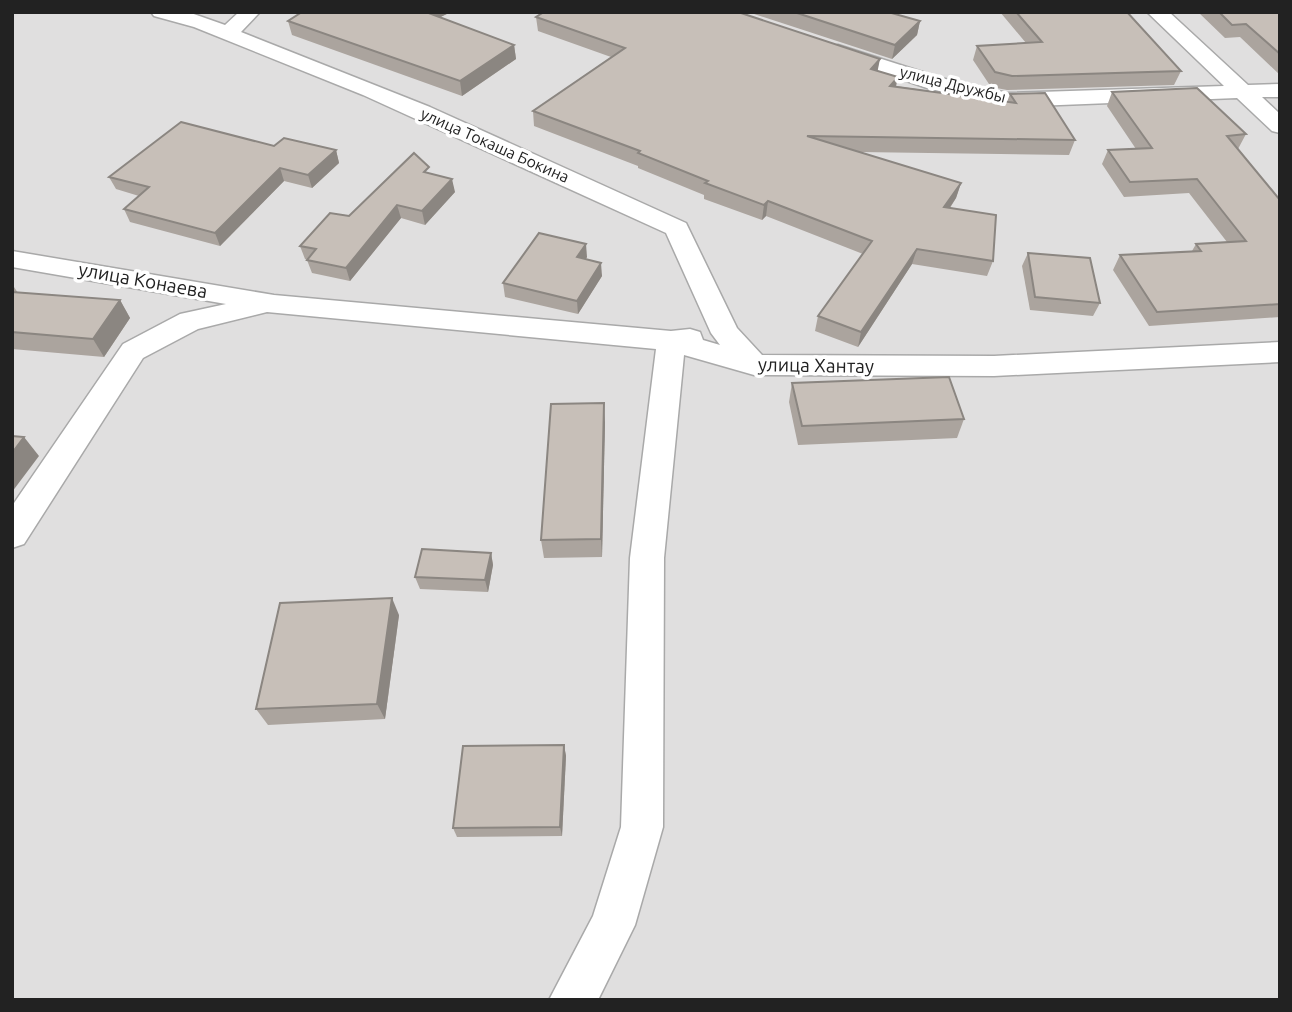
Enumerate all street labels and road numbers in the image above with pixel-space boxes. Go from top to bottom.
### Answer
street label: улица Дружбы [898,62,1008,106]
street label: улица Токаша Бокина [418,104,572,186]
street label: улица Конаева [77,258,209,302]
street label: улица Хантау [758,353,874,377]

